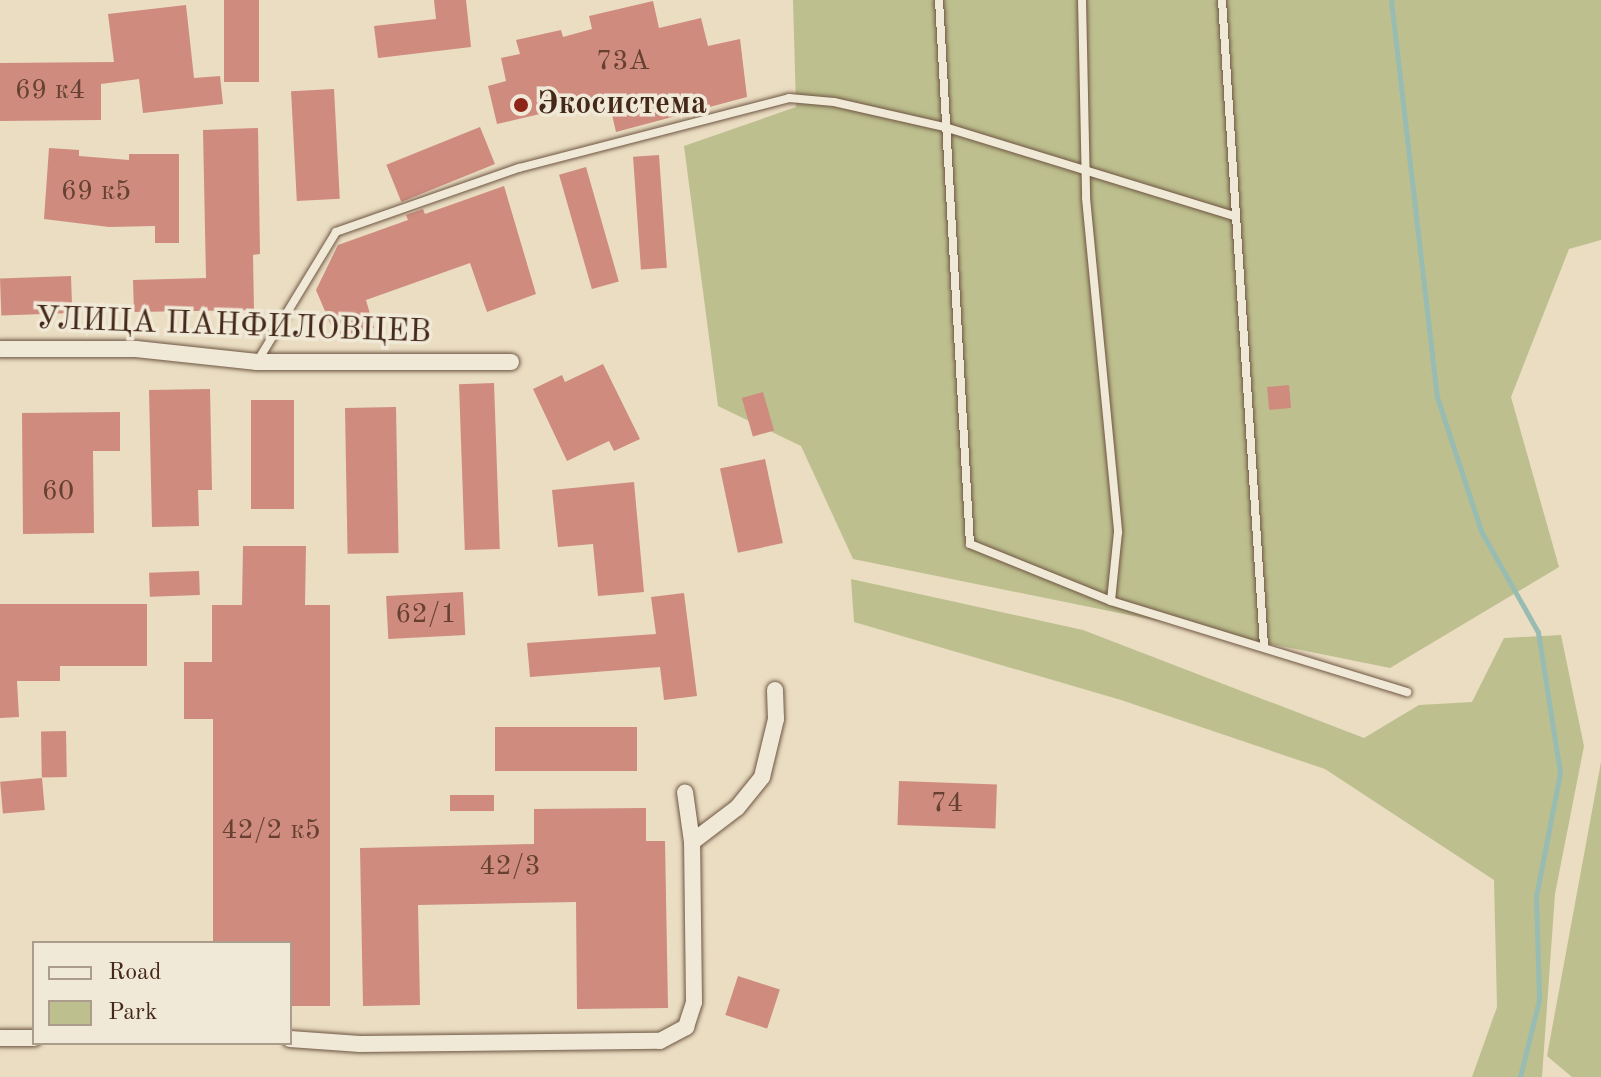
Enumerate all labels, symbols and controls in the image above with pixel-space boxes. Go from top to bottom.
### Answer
house number: 73А [596,45,650,79]
house number: 69 к4 [15,74,85,108]
place label: Экосистема [537,86,707,124]
marker: Экосистема [512,96,530,114]
house number: 69 к5 [61,175,131,209]
street label: УЛИЦА ПАНФИЛОВЦЕВ [34,301,432,353]
house number: 60 [42,475,74,509]
house number: 62/1 [395,598,457,632]
house number: 74 [931,787,963,821]
house number: 42/2 к5 [221,814,321,848]
house number: 42/3 [479,850,541,884]
legend [32,941,292,1045]
text: Road [108,961,161,985]
text: Park [108,1001,157,1025]

